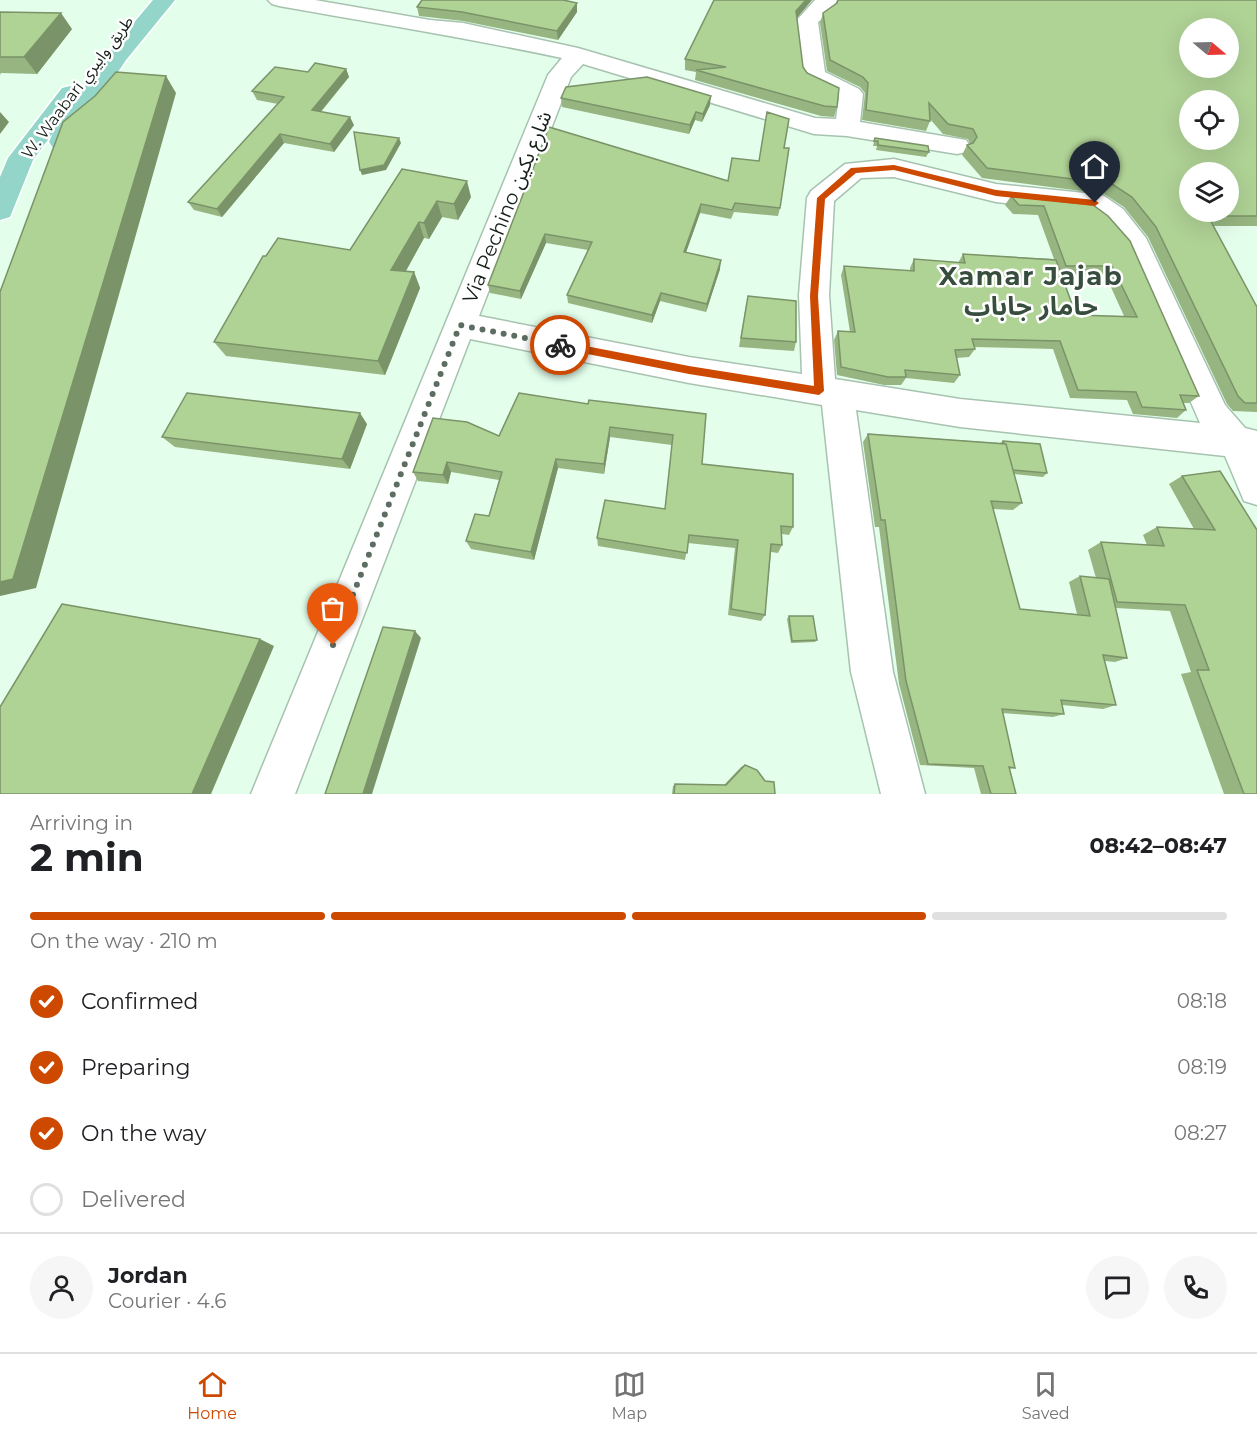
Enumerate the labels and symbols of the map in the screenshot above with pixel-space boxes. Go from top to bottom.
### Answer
street label: W. Waabari طريق وابيري [17,12,140,164]
north arrow [1179,18,1239,78]
street label: Via Pechino شارع بكين [457,107,559,308]
pin [1069,141,1120,203]
district label: Xamar Jajab حامار جاباب [939,260,1123,322]
courier [530,315,590,375]
pin [307,583,358,645]

